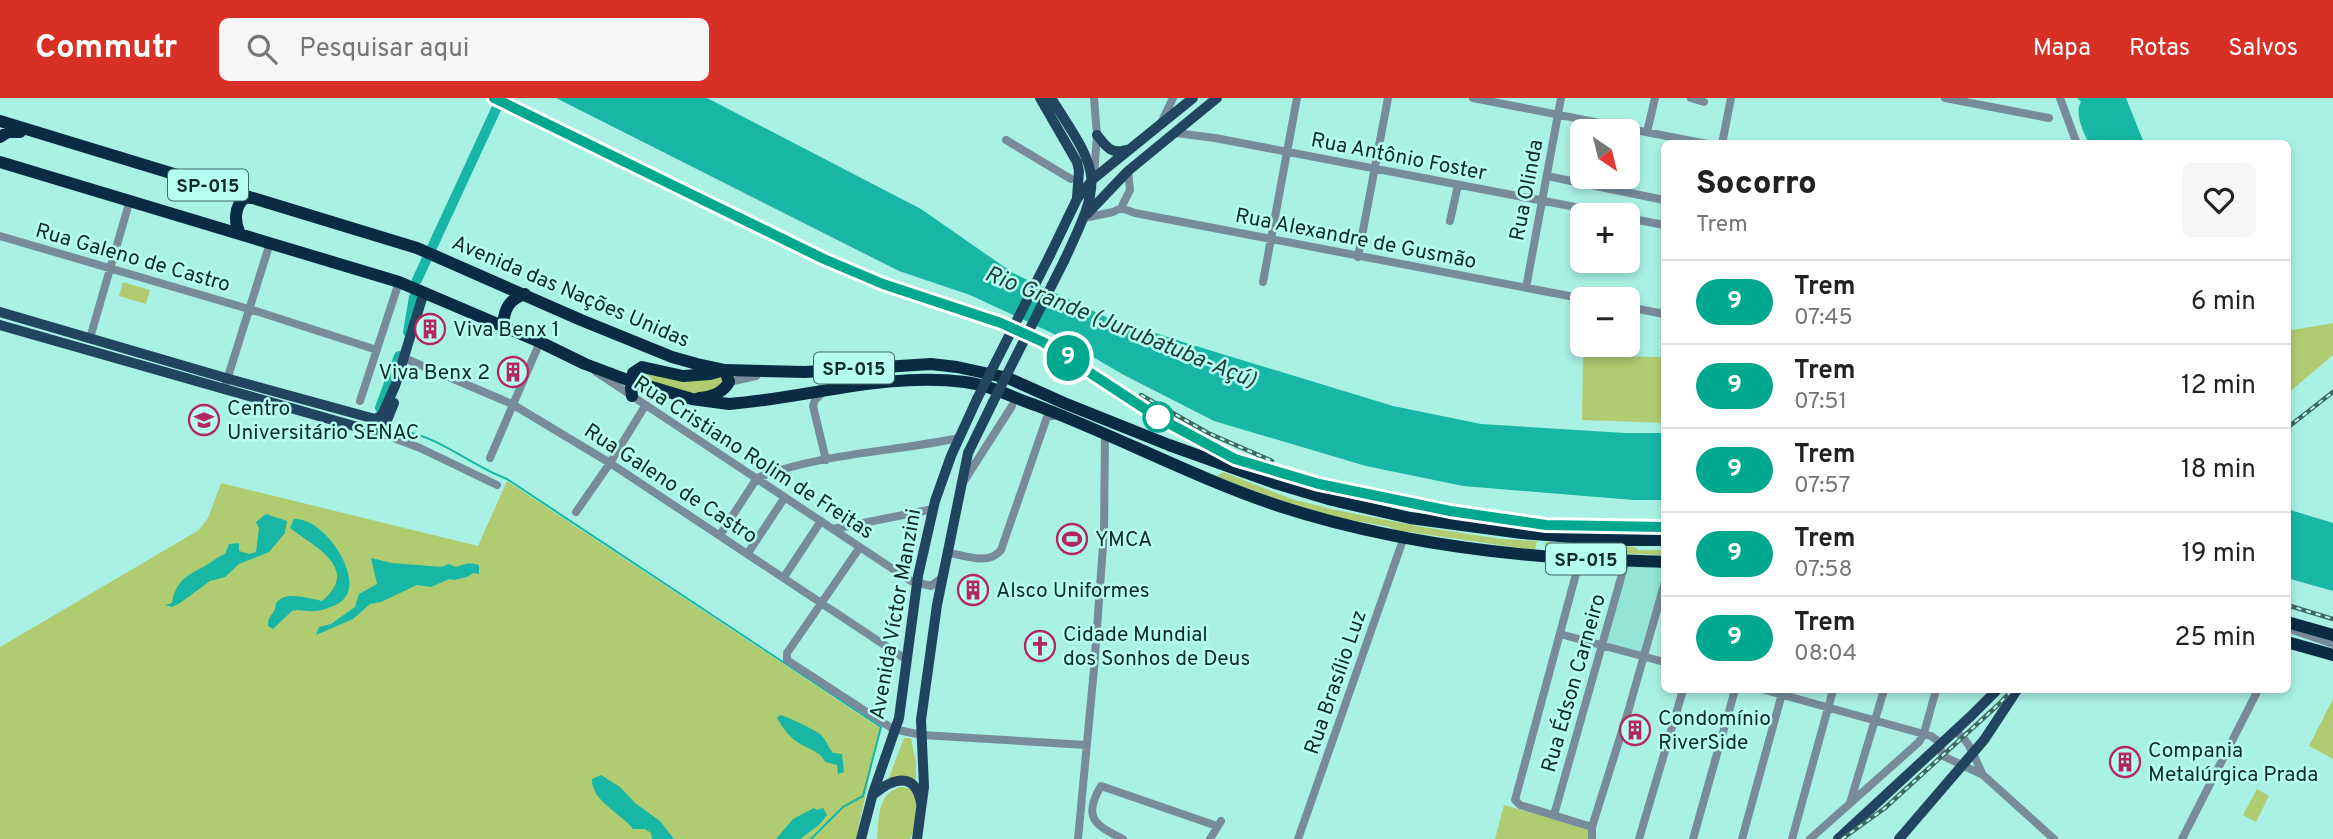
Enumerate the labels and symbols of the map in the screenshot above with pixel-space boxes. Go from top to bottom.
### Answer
north arrow [1570,119,1640,189]
street label: Rua Antônio Foster [1308,127,1489,188]
street label: Rua Olinda [1504,137,1551,243]
road number: SP-015 [168,170,248,200]
street label: Rua Alexandre de Gusmão [1233,203,1479,276]
street label: Rua Galeno de Castro [32,218,233,299]
street label: Avenida das Nações Unidas [447,230,693,355]
water label: Rio Grande (Jurubatuba-Açú) [980,261,1260,396]
building icon: Viva Benx 1 [413,312,447,346]
place label: Viva Benx 1 [453,317,560,344]
line badge: 9 [1045,335,1091,381]
road number: SP-015 [814,352,894,384]
building icon: Viva Benx 2 [496,355,530,389]
place label: Viva Benx 2 [378,360,490,387]
street label: Rua Cristiano Rolim de Freitas [628,370,878,546]
place label: Centro Universitário SENAC [227,396,419,447]
unlabelled marker [1143,402,1173,432]
school or university icon: Centro Universitário SENAC [187,403,221,437]
street label: Rua Galeno de Castro [578,418,762,550]
street label: Avenida Víctor Manzini [865,507,928,722]
sports icon: YMCA [1055,522,1089,556]
place label: YMCA [1095,527,1152,554]
road number: SP-015 [1546,544,1626,574]
building icon: Alsco Uniformes [956,573,990,607]
place label: Alsco Uniformes [996,578,1150,605]
street label: Rua Édson Carneiro [1535,591,1613,776]
street label: Rua Brasílio Luz [1299,607,1374,758]
place label: Cidade Mundial dos Sonhos de Deus [1063,622,1250,673]
church icon: Cidade Mundial dos Sonhos de Deus [1023,629,1057,663]
place label: Condomínio RiverSide [1658,706,1771,757]
building icon: Condomínio RiverSide [1618,713,1652,747]
place label: Compania Metalúrgica Prada [2148,738,2318,789]
building icon: Compania Metalúrgica Prada [2108,745,2142,779]

